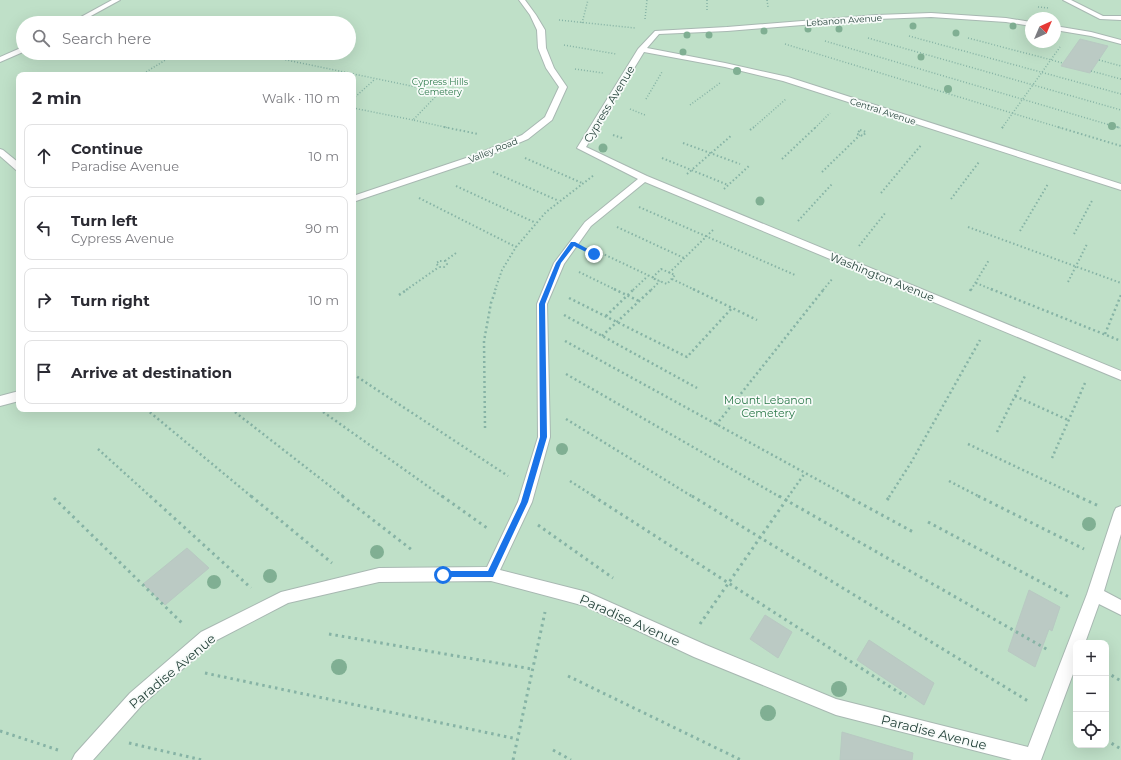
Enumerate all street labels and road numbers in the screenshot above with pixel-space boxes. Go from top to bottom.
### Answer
street label: Lebanon Avenue [806,12,883,28]
street label: Cypress Avenue [581,63,638,145]
street label: Central Avenue [849,95,918,127]
street label: Valley Road [467,135,519,165]
street label: Washington Avenue [828,250,937,305]
street label: Paradise Avenue [577,591,683,649]
street label: Paradise Avenue [125,630,219,712]
street label: Paradise Avenue [880,711,989,753]

